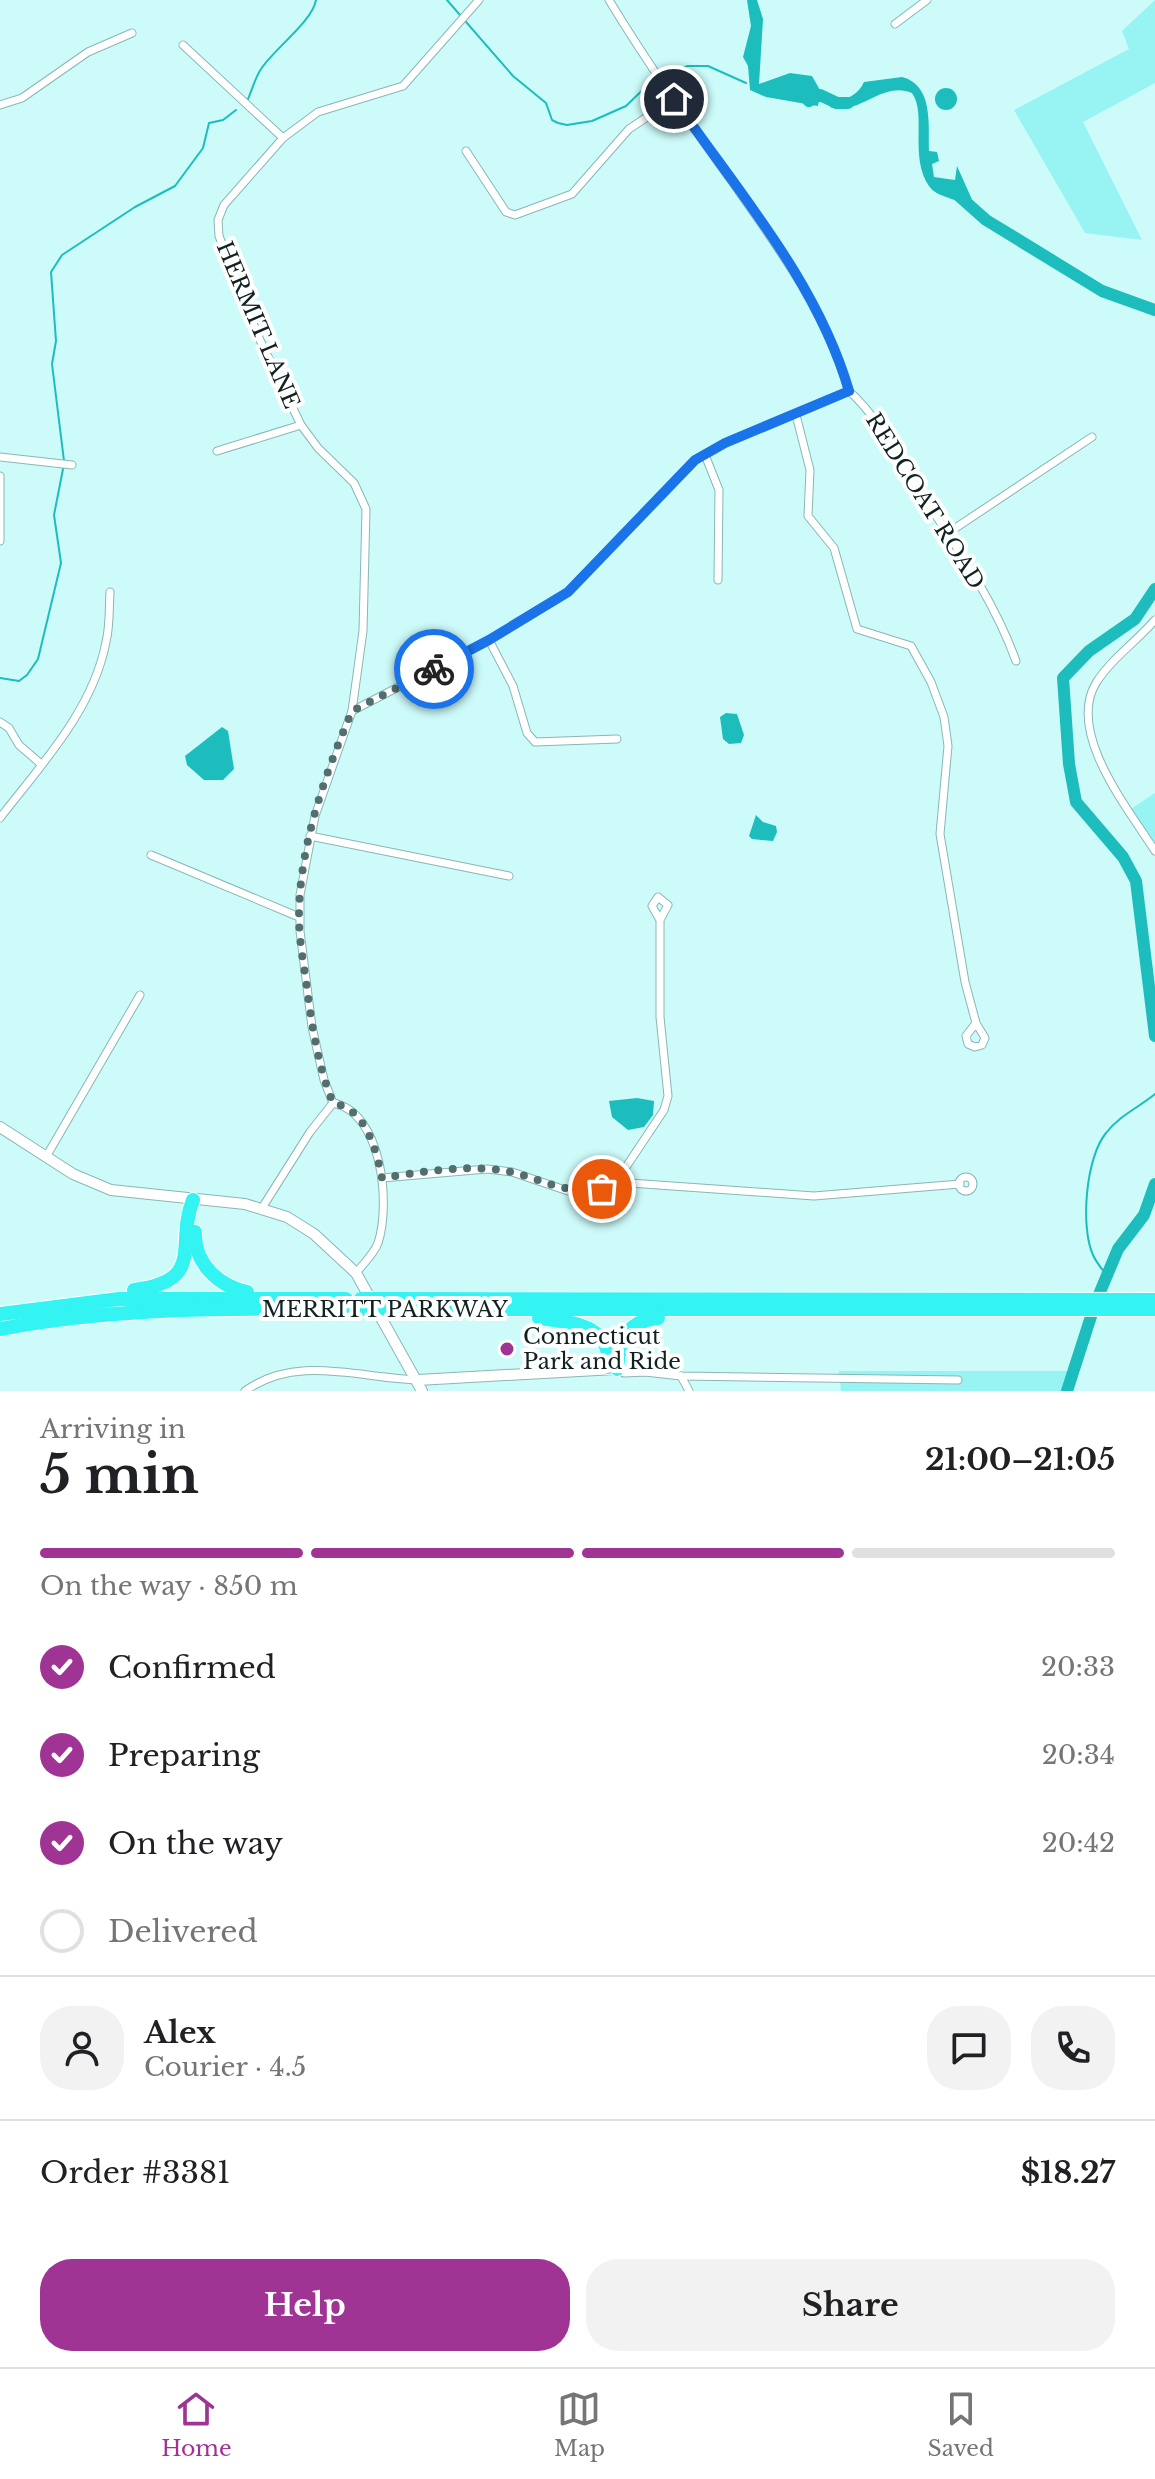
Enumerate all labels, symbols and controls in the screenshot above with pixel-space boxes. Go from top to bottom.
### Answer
pin [640,65,708,133]
icon: home [652,77,696,121]
street label: HERMIT LANE [211,237,305,413]
street label: REDCOAT ROAD [860,408,990,594]
courier [394,629,474,709]
icon: bike [412,647,456,691]
pin [568,1155,636,1223]
icon: bag [580,1167,624,1211]
street label: MERRITT PARKWAY [262,1296,509,1323]
place label: Connecticut Park and Ride [523,1323,681,1375]
marker: Connecticut Park and Ride [498,1340,516,1358]
text: Arriving in [40,1413,186,1445]
text: 21:00–21:05 [925,1441,1115,1478]
text: 5 min [40,1443,199,1507]
text: On the way · 850 m [40,1570,298,1602]
icon: check [40,1645,84,1689]
text: Confirmed [108,1649,276,1686]
text: 20:33 [1041,1651,1115,1683]
icon: check [40,1733,84,1777]
text: Preparing [108,1737,260,1774]
text: 20:34 [1042,1739,1115,1771]
icon: check [40,1821,84,1865]
text: On the way [108,1825,283,1862]
text: 20:42 [1042,1827,1115,1859]
text: Delivered [108,1913,258,1950]
button: person [40,2006,124,2090]
button: chat [927,2006,1011,2090]
button: phone [1031,2006,1115,2090]
text: Alex [144,2014,216,2051]
text: Courier · 4.5 [144,2051,306,2083]
text: Order #3381 [40,2154,230,2191]
text: $18.27 [1021,2154,1115,2191]
button: Help [40,2259,570,2351]
button: Share [586,2259,1115,2351]
tab: Home [161,2387,232,2462]
tab: Map [554,2387,605,2462]
tab: Saved [927,2387,994,2462]

